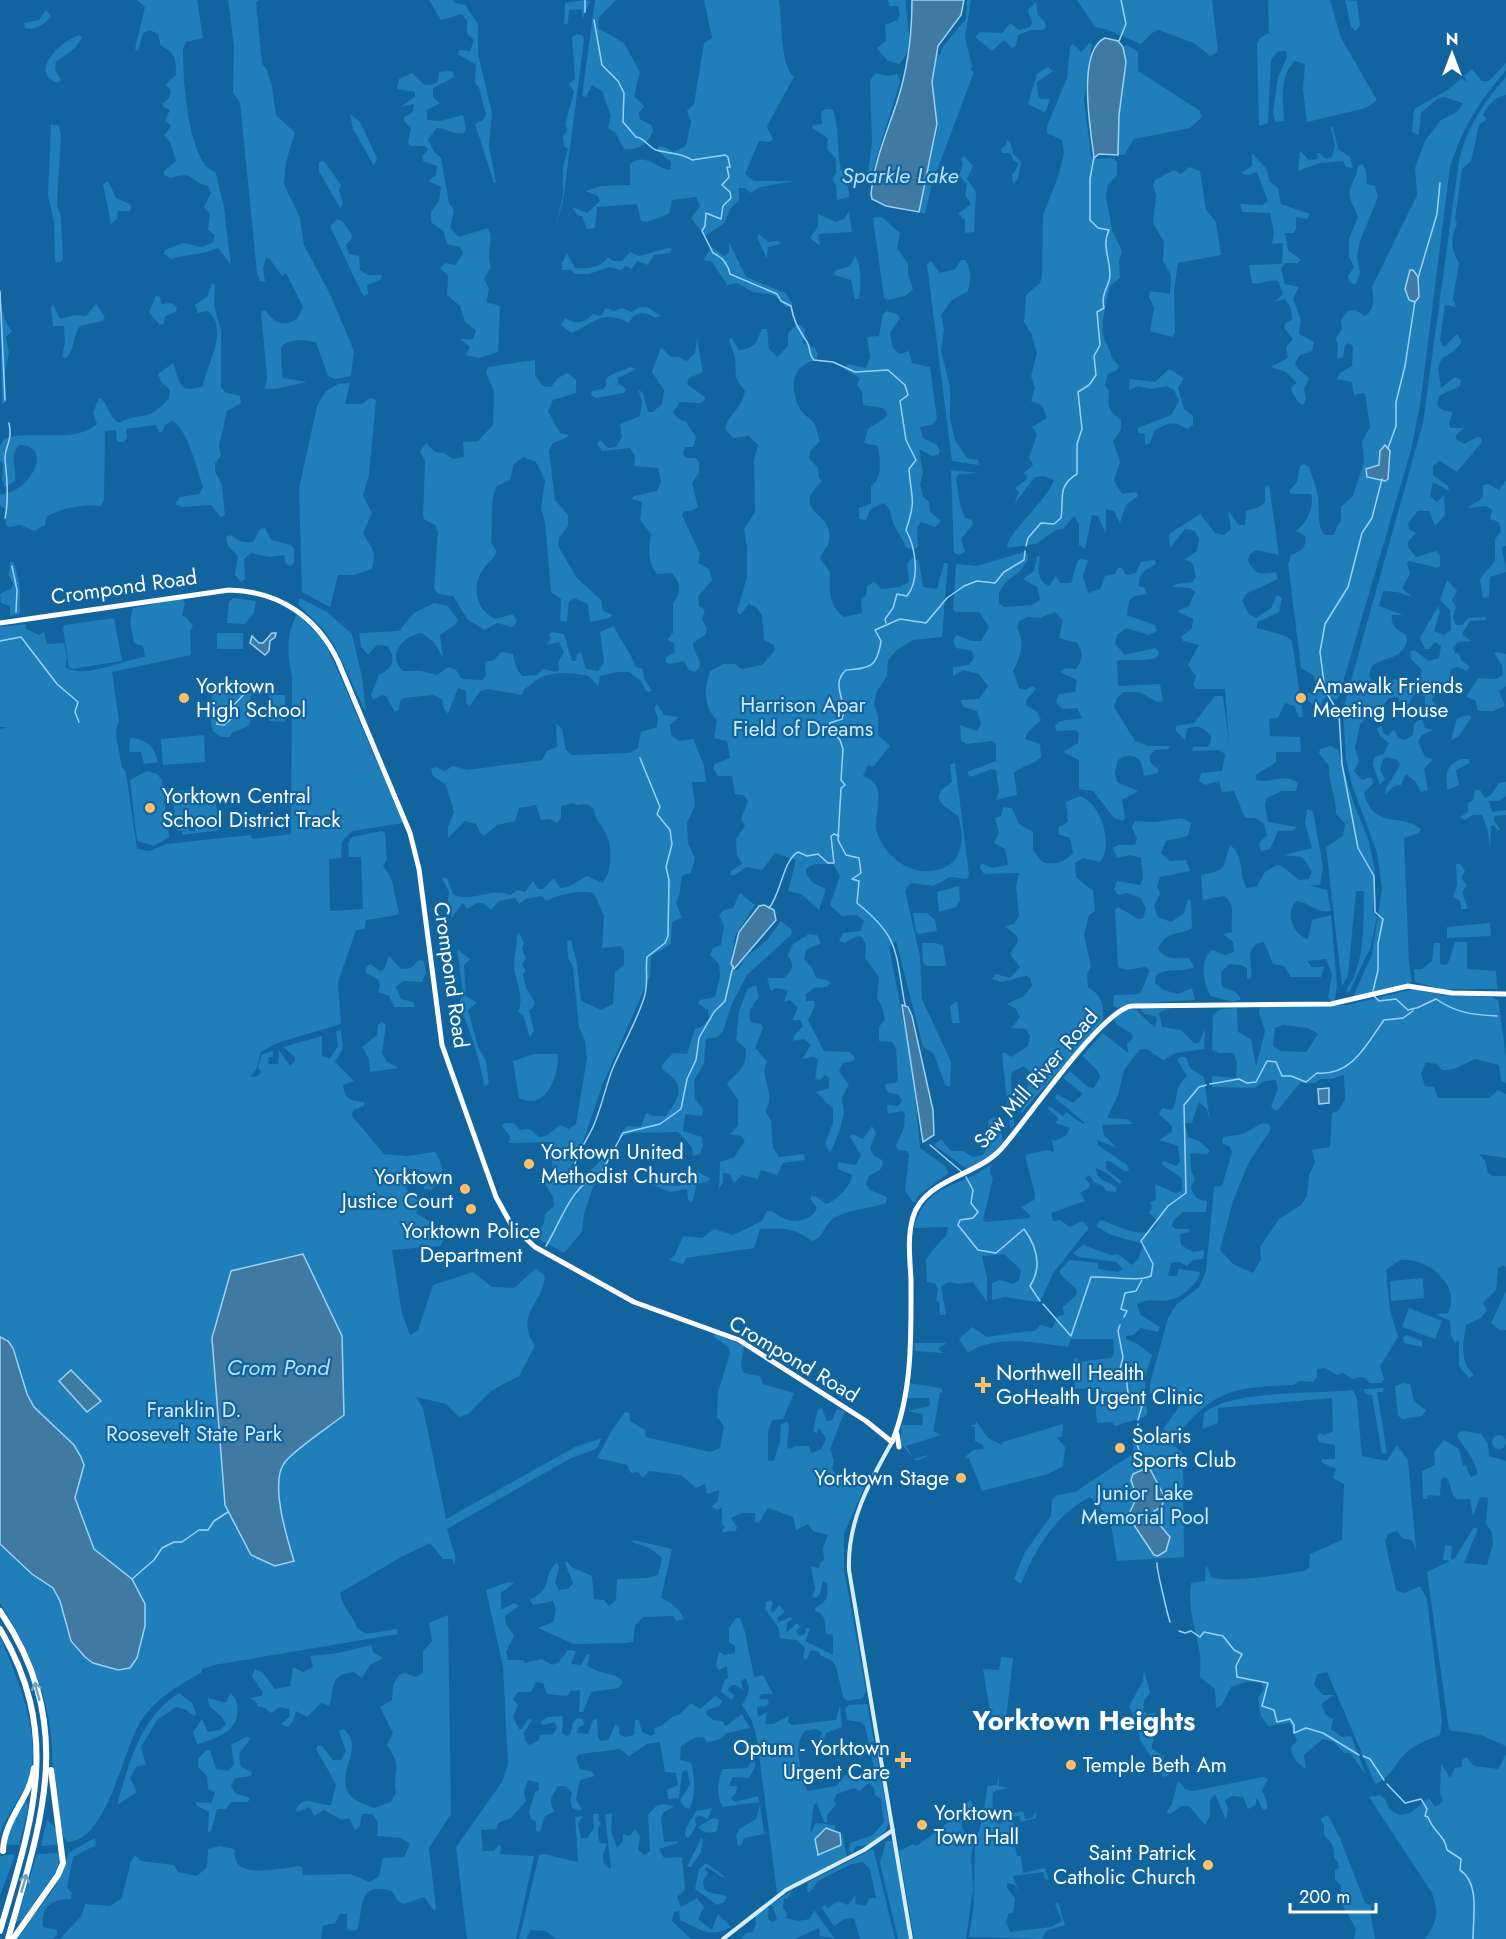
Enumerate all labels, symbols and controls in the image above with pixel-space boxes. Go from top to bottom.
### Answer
north arrow [1422,24,1482,84]
text: N [1446,28,1458,51]
water label: Sparkle Lake [841,159,959,191]
street label: Crompond Road [49,562,199,612]
place label: Yorktown High School [196,671,306,725]
place label: Amawalk Friends Meeting House [1313,671,1463,725]
park label: Harrison Apar Field of Dreams [733,690,873,744]
marker: Yorktown High School [177,691,191,705]
marker: Amawalk Friends Meeting House [1294,691,1308,705]
place label: Yorktown Central School District Track [162,781,341,835]
marker: Yorktown Central School District Track [143,801,157,815]
street label: Crompond Road [426,900,476,1050]
street label: Saw Mill River Road [967,1003,1105,1155]
place label: Yorktown United Methodist Church [541,1137,698,1191]
marker: Yorktown United Methodist Church [522,1157,536,1171]
place label: Yorktown Justice Court [339,1162,453,1216]
marker: Yorktown Justice Court [458,1182,472,1196]
marker: Yorktown Police Department [464,1202,478,1216]
place label: Yorktown Police Department [402,1216,541,1270]
street label: Crompond Road [723,1308,865,1410]
water label: Crom Pond [227,1351,331,1383]
place label: Northwell Health GoHealth Urgent Clinic [996,1358,1203,1412]
marker: Northwell Health GoHealth Urgent Clinic [974,1376,992,1394]
park label: Franklin D. Roosevelt State Park [106,1395,283,1449]
place label: Solaris Sports Club [1132,1421,1236,1475]
marker: Solaris Sports Club [1113,1441,1127,1455]
place label: Yorktown Stage [814,1463,949,1493]
marker: Yorktown Stage [954,1471,968,1485]
park label: Junior Lake Memorial Pool [1081,1478,1209,1532]
one-way arrow [31,1682,43,1701]
district label: Yorktown Heights [972,1701,1195,1740]
place label: Optum - Yorktown Urgent Care [733,1733,890,1787]
place label: Temple Beth Am [1083,1750,1227,1780]
marker: Optum - Yorktown Urgent Care [894,1751,912,1769]
marker: Temple Beth Am [1064,1758,1078,1772]
place label: Yorktown Town Hall [934,1798,1019,1852]
marker: Yorktown Town Hall [915,1818,929,1832]
place label: Saint Patrick Catholic Church [1053,1838,1197,1892]
marker: Saint Patrick Catholic Church [1201,1858,1215,1872]
one-way arrow [19,1874,30,1893]
scale bar [1290,1876,1376,1914]
text: 200 m [1299,1884,1350,1910]

